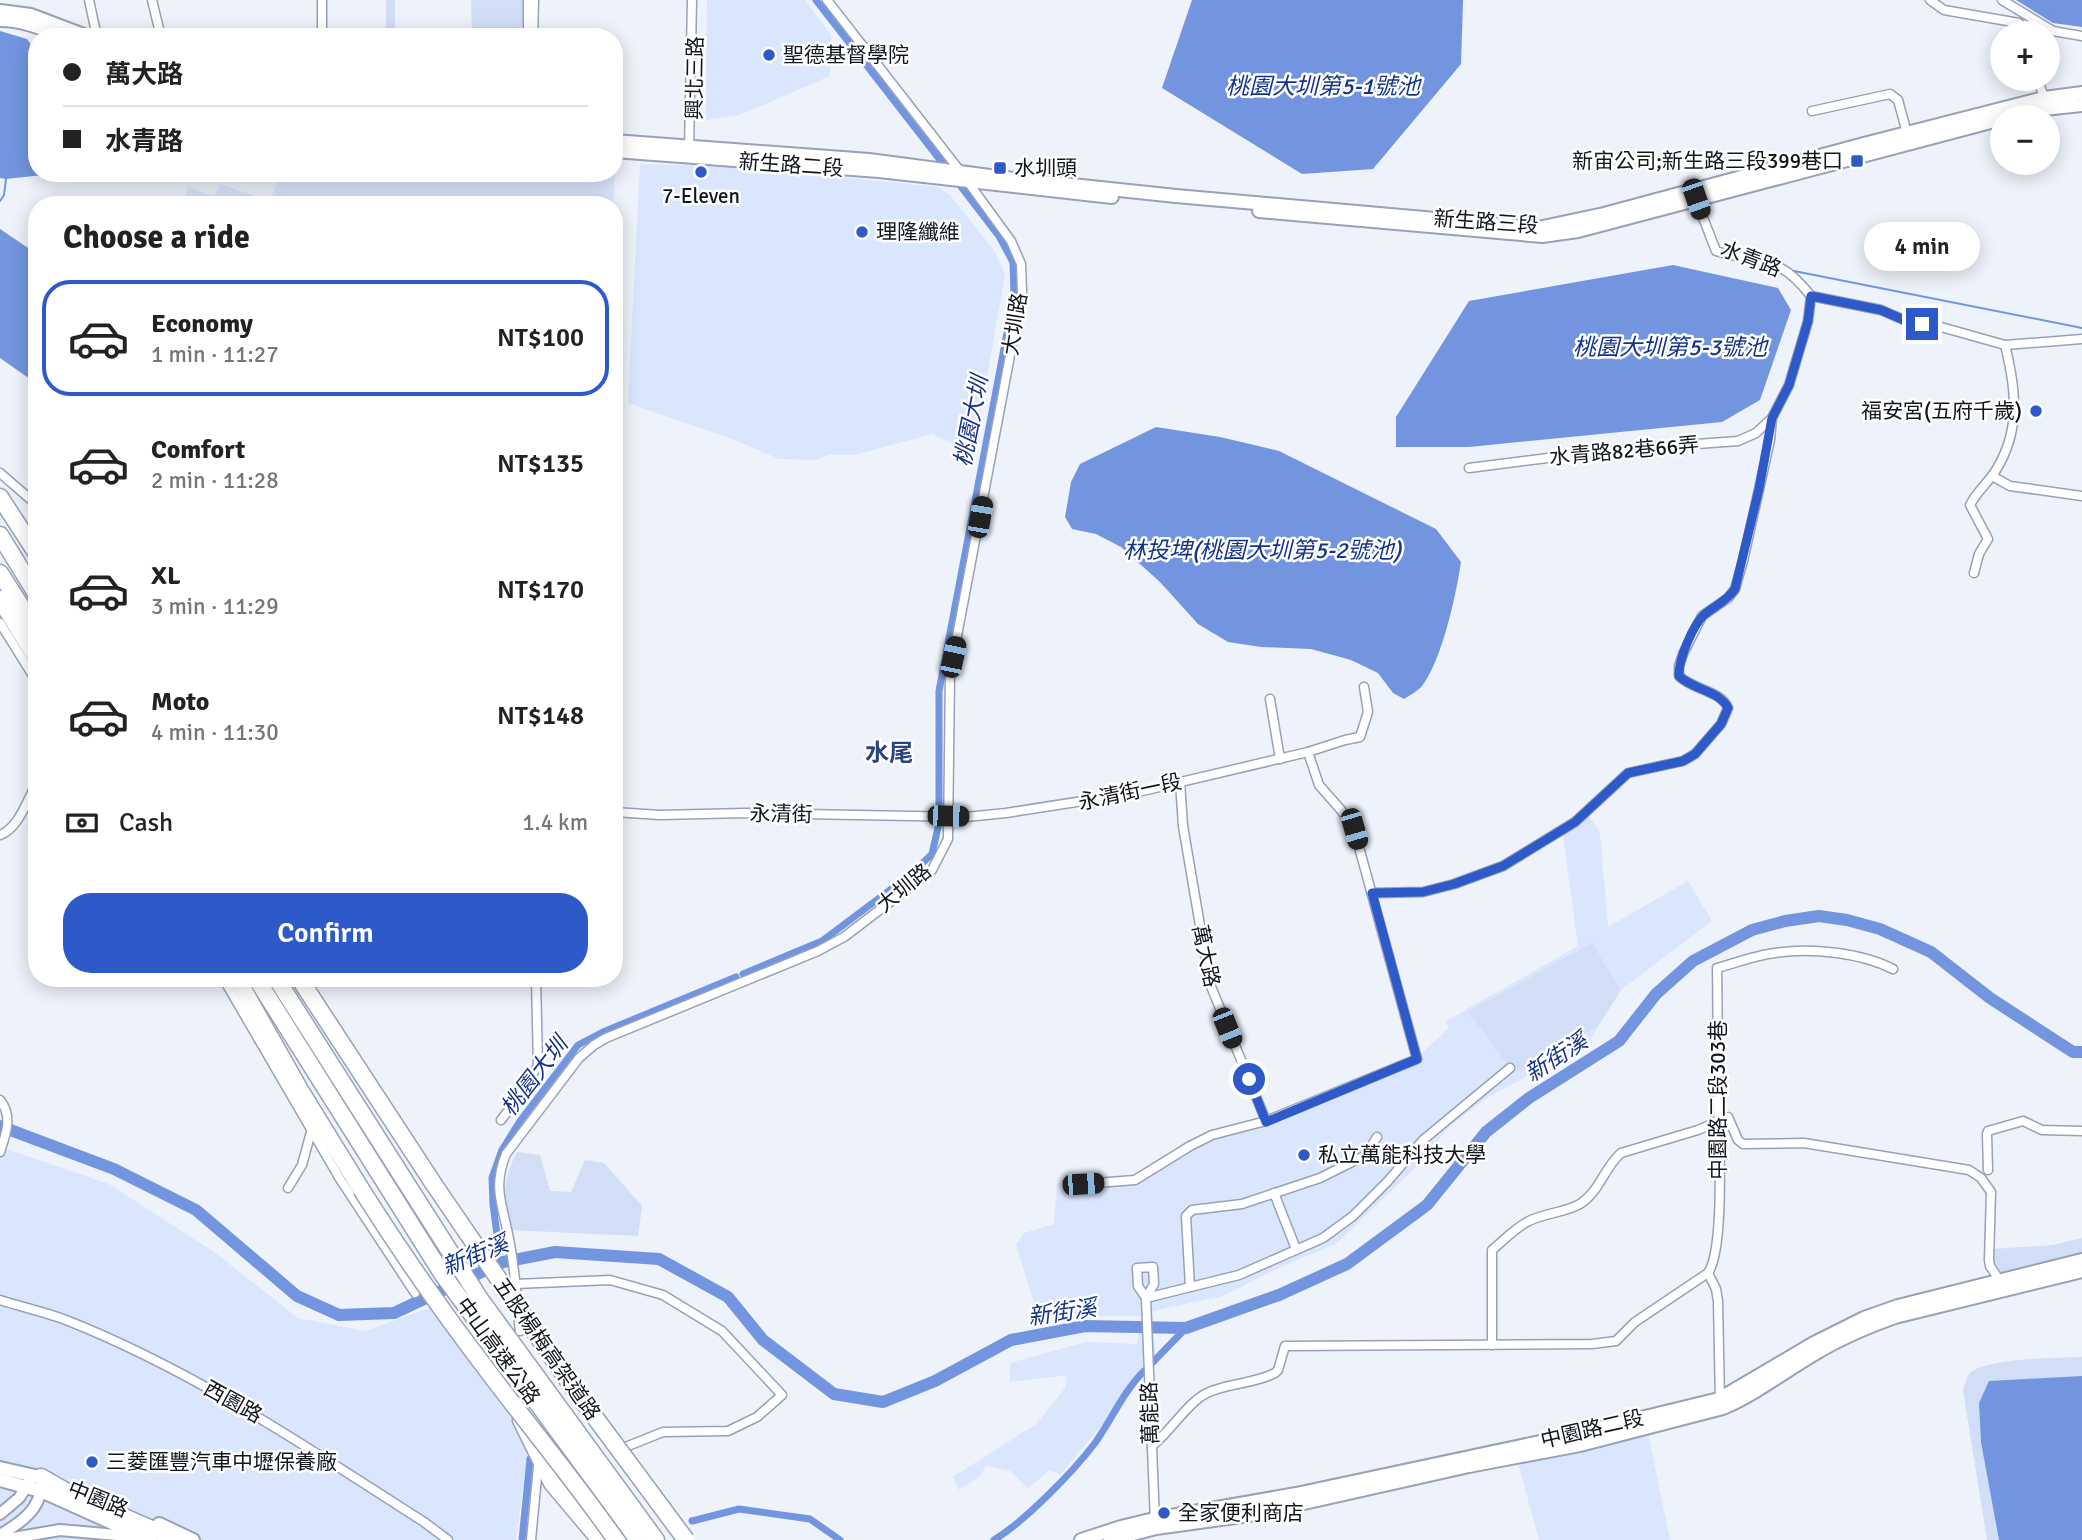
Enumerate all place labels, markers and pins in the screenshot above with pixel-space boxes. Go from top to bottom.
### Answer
place label: 聖德基督學院 [783,42,909,68]
marker: 聖德基督學院 [761,47,777,63]
place label: 新宙公司;新生路三段399巷口 [1572,148,1843,174]
marker: 新宙公司;新生路三段399巷口 [1849,153,1865,169]
place label: 水圳頭 [1014,155,1077,181]
marker: 水圳頭 [992,160,1008,176]
marker: 7-Eleven [693,164,709,180]
place label: 7-Eleven [662,183,740,209]
place label: 理隆纖維 [876,219,960,245]
marker: 理隆纖維 [854,224,870,240]
place label: 福安宮(五府千歲) [1861,398,2022,424]
marker: 福安宮(五府千歲) [2028,403,2044,419]
place label: 私立萬能科技大學 [1318,1142,1486,1168]
marker: 私立萬能科技大學 [1296,1147,1312,1163]
place label: 三菱匯豐汽車中壢保養廠 [106,1449,337,1475]
marker: 三菱匯豐汽車中壢保養廠 [84,1454,100,1470]
place label: 全家便利商店 [1178,1500,1304,1526]
marker: 全家便利商店 [1156,1505,1172,1521]

